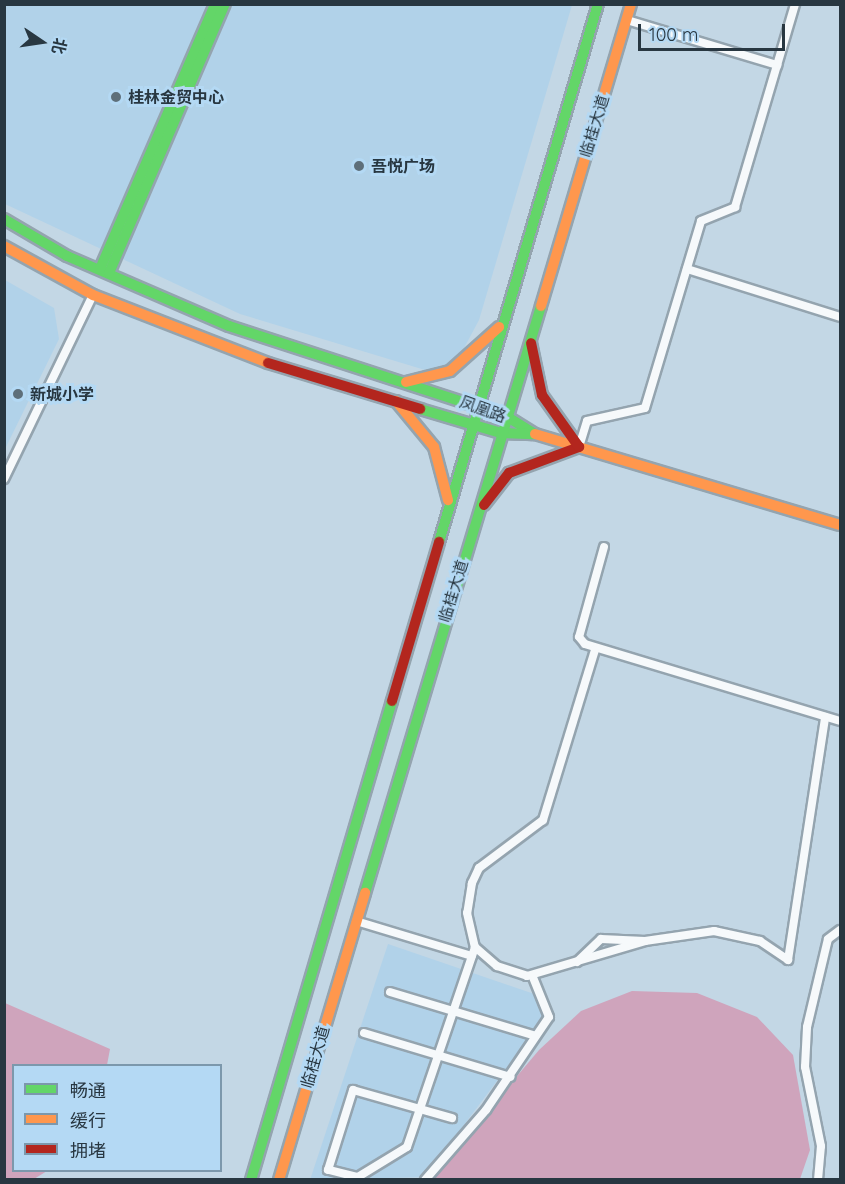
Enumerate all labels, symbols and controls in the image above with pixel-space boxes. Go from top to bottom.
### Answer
north arrow [12,12,72,72]
scale bar [641,12,788,50]
text: 100 m [649,23,698,46]
text: 北 [48,36,71,56]
place label: 桂林金贸中心 [128,87,224,107]
marker: 桂林金贸中心 [109,90,123,104]
street label: 临桂大道 [575,93,613,159]
place label: 吾悦广场 [371,156,435,176]
marker: 吾悦广场 [352,159,366,173]
place label: 新城小学 [30,384,94,404]
marker: 新城小学 [11,387,25,401]
street label: 凤凰路 [457,392,509,426]
street label: 临桂大道 [434,558,472,624]
street label: 临桂大道 [297,1024,333,1090]
legend [12,1064,222,1172]
text: 畅通 [70,1079,106,1102]
text: 缓行 [70,1109,106,1132]
text: 拥堵 [70,1139,106,1162]

